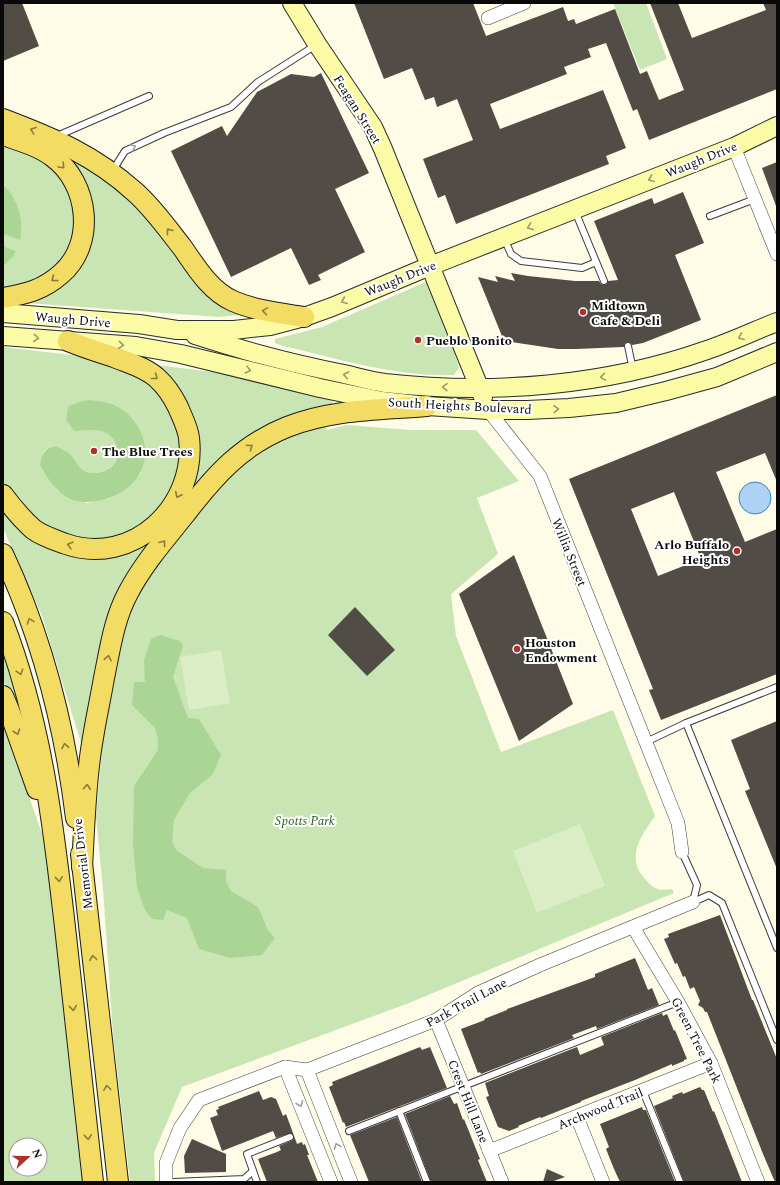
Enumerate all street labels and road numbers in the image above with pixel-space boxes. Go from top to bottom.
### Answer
street label: Feagan Street [328,71,387,148]
street label: Waugh Drive [663,136,740,183]
street label: Waugh Drive [362,255,439,302]
street label: Waugh Drive [34,307,112,333]
street label: South Heights Boulevard [388,392,532,420]
street label: Willia Street [546,515,592,590]
street label: Memorial Drive [67,817,98,910]
street label: Park Trail Lane [422,973,511,1033]
street label: Green Tree Park [666,994,727,1087]
street label: Crest Hill Lane [442,1057,494,1146]
street label: Archwood Trail [554,1083,646,1135]

